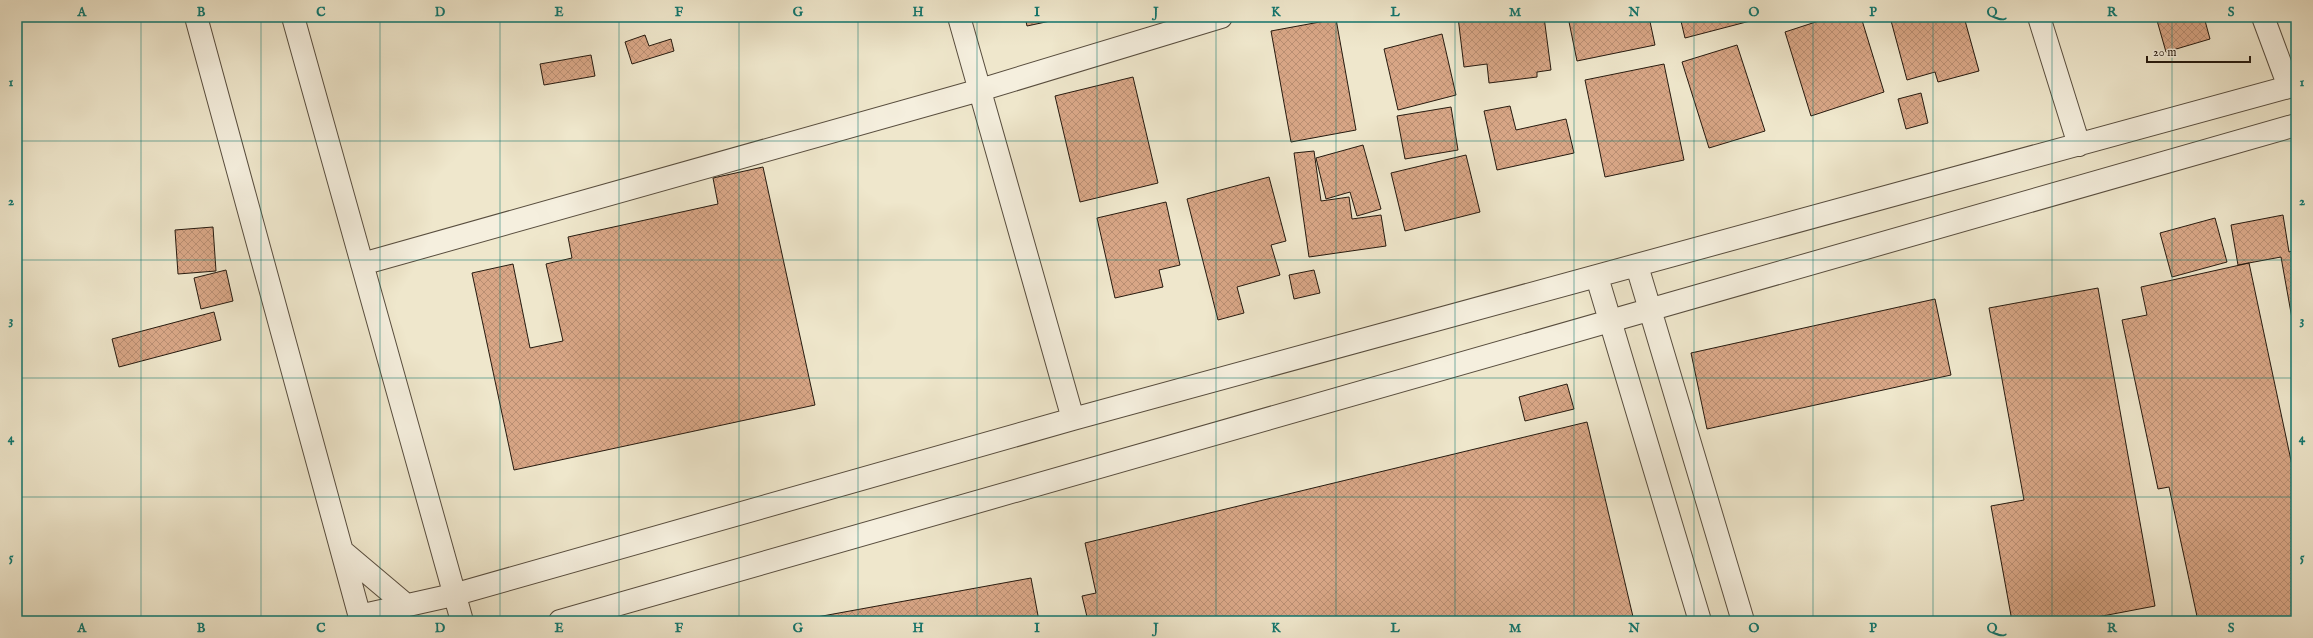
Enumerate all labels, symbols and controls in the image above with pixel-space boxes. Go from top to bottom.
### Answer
text: A [77,4,88,21]
text: B [197,4,206,21]
text: C [316,4,326,21]
text: D [435,4,446,21]
text: E [554,4,564,21]
text: F [675,4,684,21]
text: G [793,4,804,21]
text: H [912,4,924,21]
text: I [1034,4,1040,21]
text: J [1151,4,1159,21]
text: K [1271,4,1281,21]
text: L [1389,4,1400,21]
text: M [1509,4,1522,21]
text: N [1627,4,1640,21]
text: O [1749,4,1760,21]
text: P [1869,4,1877,21]
text: Q [1987,4,2007,21]
text: R [2107,4,2118,21]
text: S [2228,4,2235,21]
scale bar [2147,38,2250,64]
text: 20 m [2153,45,2176,60]
text: 1 [9,74,14,91]
text: 1 [2300,74,2305,91]
text: 2 [8,193,14,210]
text: 2 [2299,193,2305,210]
text: 3 [9,312,14,329]
text: 3 [2300,312,2305,329]
text: 4 [8,430,15,447]
text: 4 [2299,430,2306,447]
text: 5 [9,549,14,566]
text: 5 [2300,549,2305,566]
text: A [77,620,88,637]
text: B [197,620,206,637]
text: C [316,620,326,637]
text: D [435,620,446,637]
text: E [554,620,564,637]
text: F [675,620,684,637]
text: G [793,620,804,637]
text: H [912,620,924,637]
text: I [1034,620,1040,637]
text: J [1151,620,1159,637]
text: K [1271,620,1281,637]
text: L [1389,620,1400,637]
text: M [1509,620,1522,637]
text: N [1627,620,1640,637]
text: O [1749,620,1760,637]
text: P [1869,620,1877,637]
text: Q [1987,620,2007,637]
text: R [2107,620,2118,637]
text: S [2228,620,2235,637]

